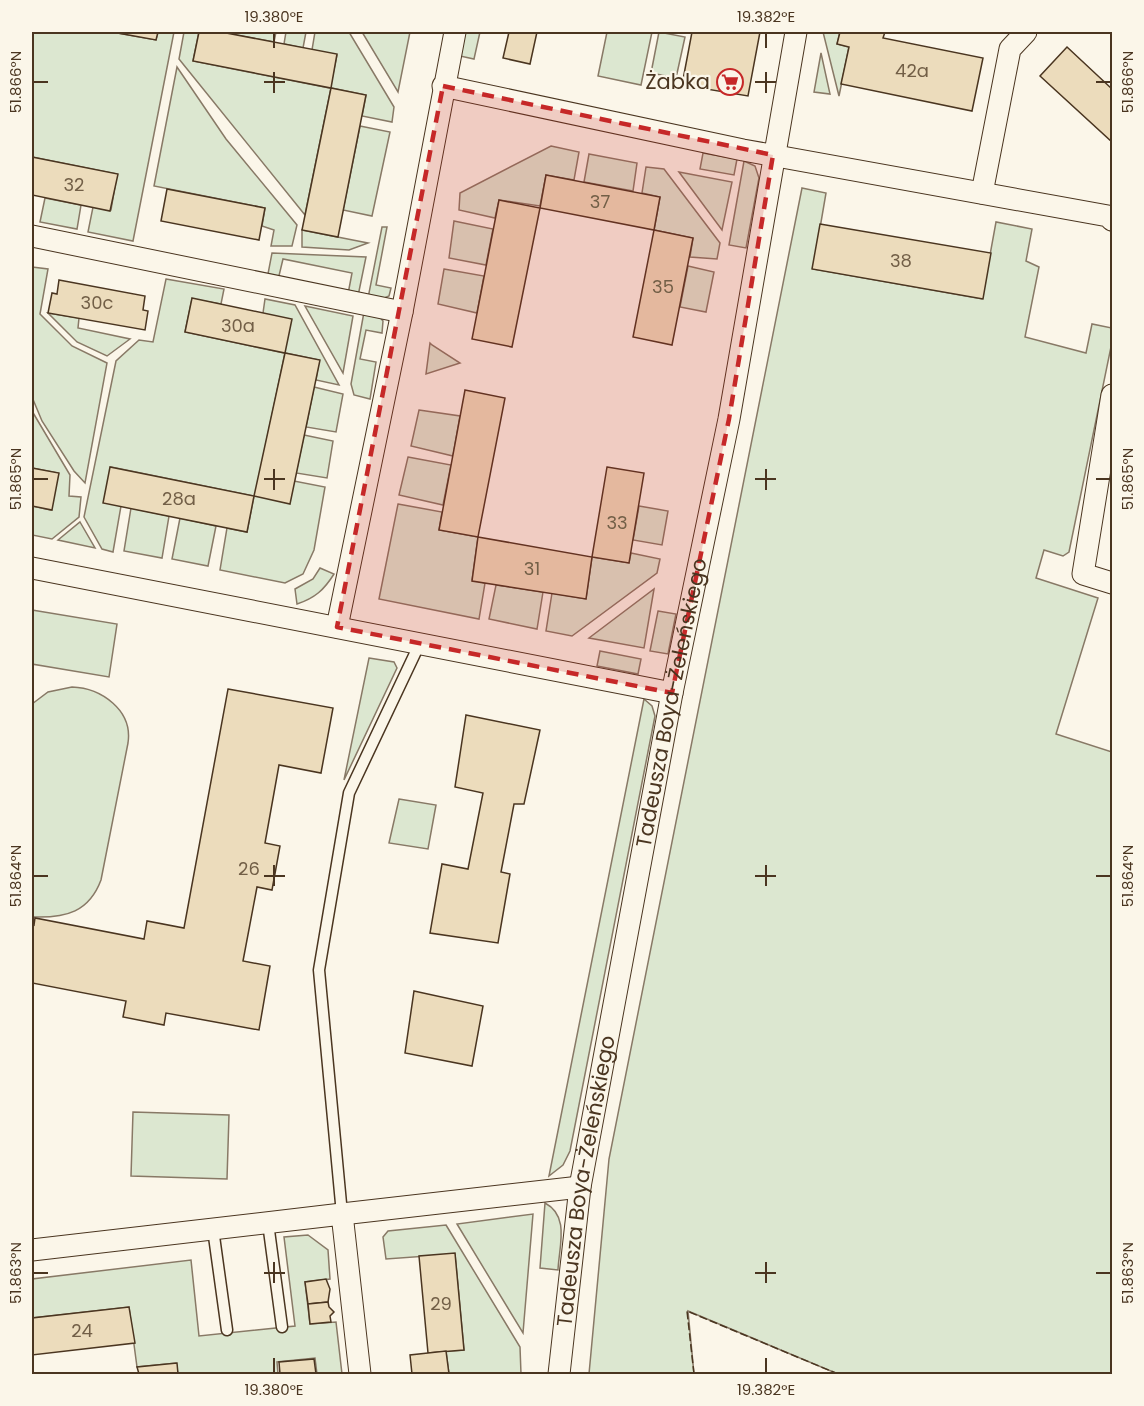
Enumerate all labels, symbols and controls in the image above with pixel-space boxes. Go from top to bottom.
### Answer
text: 19.380°E [245,6,303,27]
text: 19.382°E [737,6,795,27]
text: 51.866°N [5,51,26,113]
text: 51.866°N [1117,51,1138,113]
house number: 42a [895,58,929,83]
place label: Żabka [645,67,710,96]
supermarket icon: Żabka [715,67,745,97]
house number: 32 [64,172,84,197]
house number: 37 [590,189,610,214]
house number: 38 [890,248,912,273]
house number: 35 [652,274,674,299]
house number: 30c [81,290,113,315]
house number: 30a [221,313,255,338]
text: 51.865°N [5,448,26,510]
text: 51.865°N [1117,448,1138,510]
house number: 28a [162,486,196,511]
house number: 33 [606,510,628,535]
street label: Tadeusza Boya-Żeleńskiego [629,555,714,850]
house number: 31 [524,556,540,581]
text: 51.864°N [5,845,26,907]
text: 51.864°N [1117,845,1138,907]
house number: 26 [238,856,260,881]
street label: Tadeusza Boya-Żeleńskiego [549,1033,622,1328]
text: 51.863°N [5,1242,26,1304]
text: 51.863°N [1117,1242,1138,1304]
house number: 29 [430,1291,452,1316]
house number: 24 [71,1318,93,1343]
text: 19.380°E [245,1379,303,1400]
text: 19.382°E [737,1379,795,1400]

